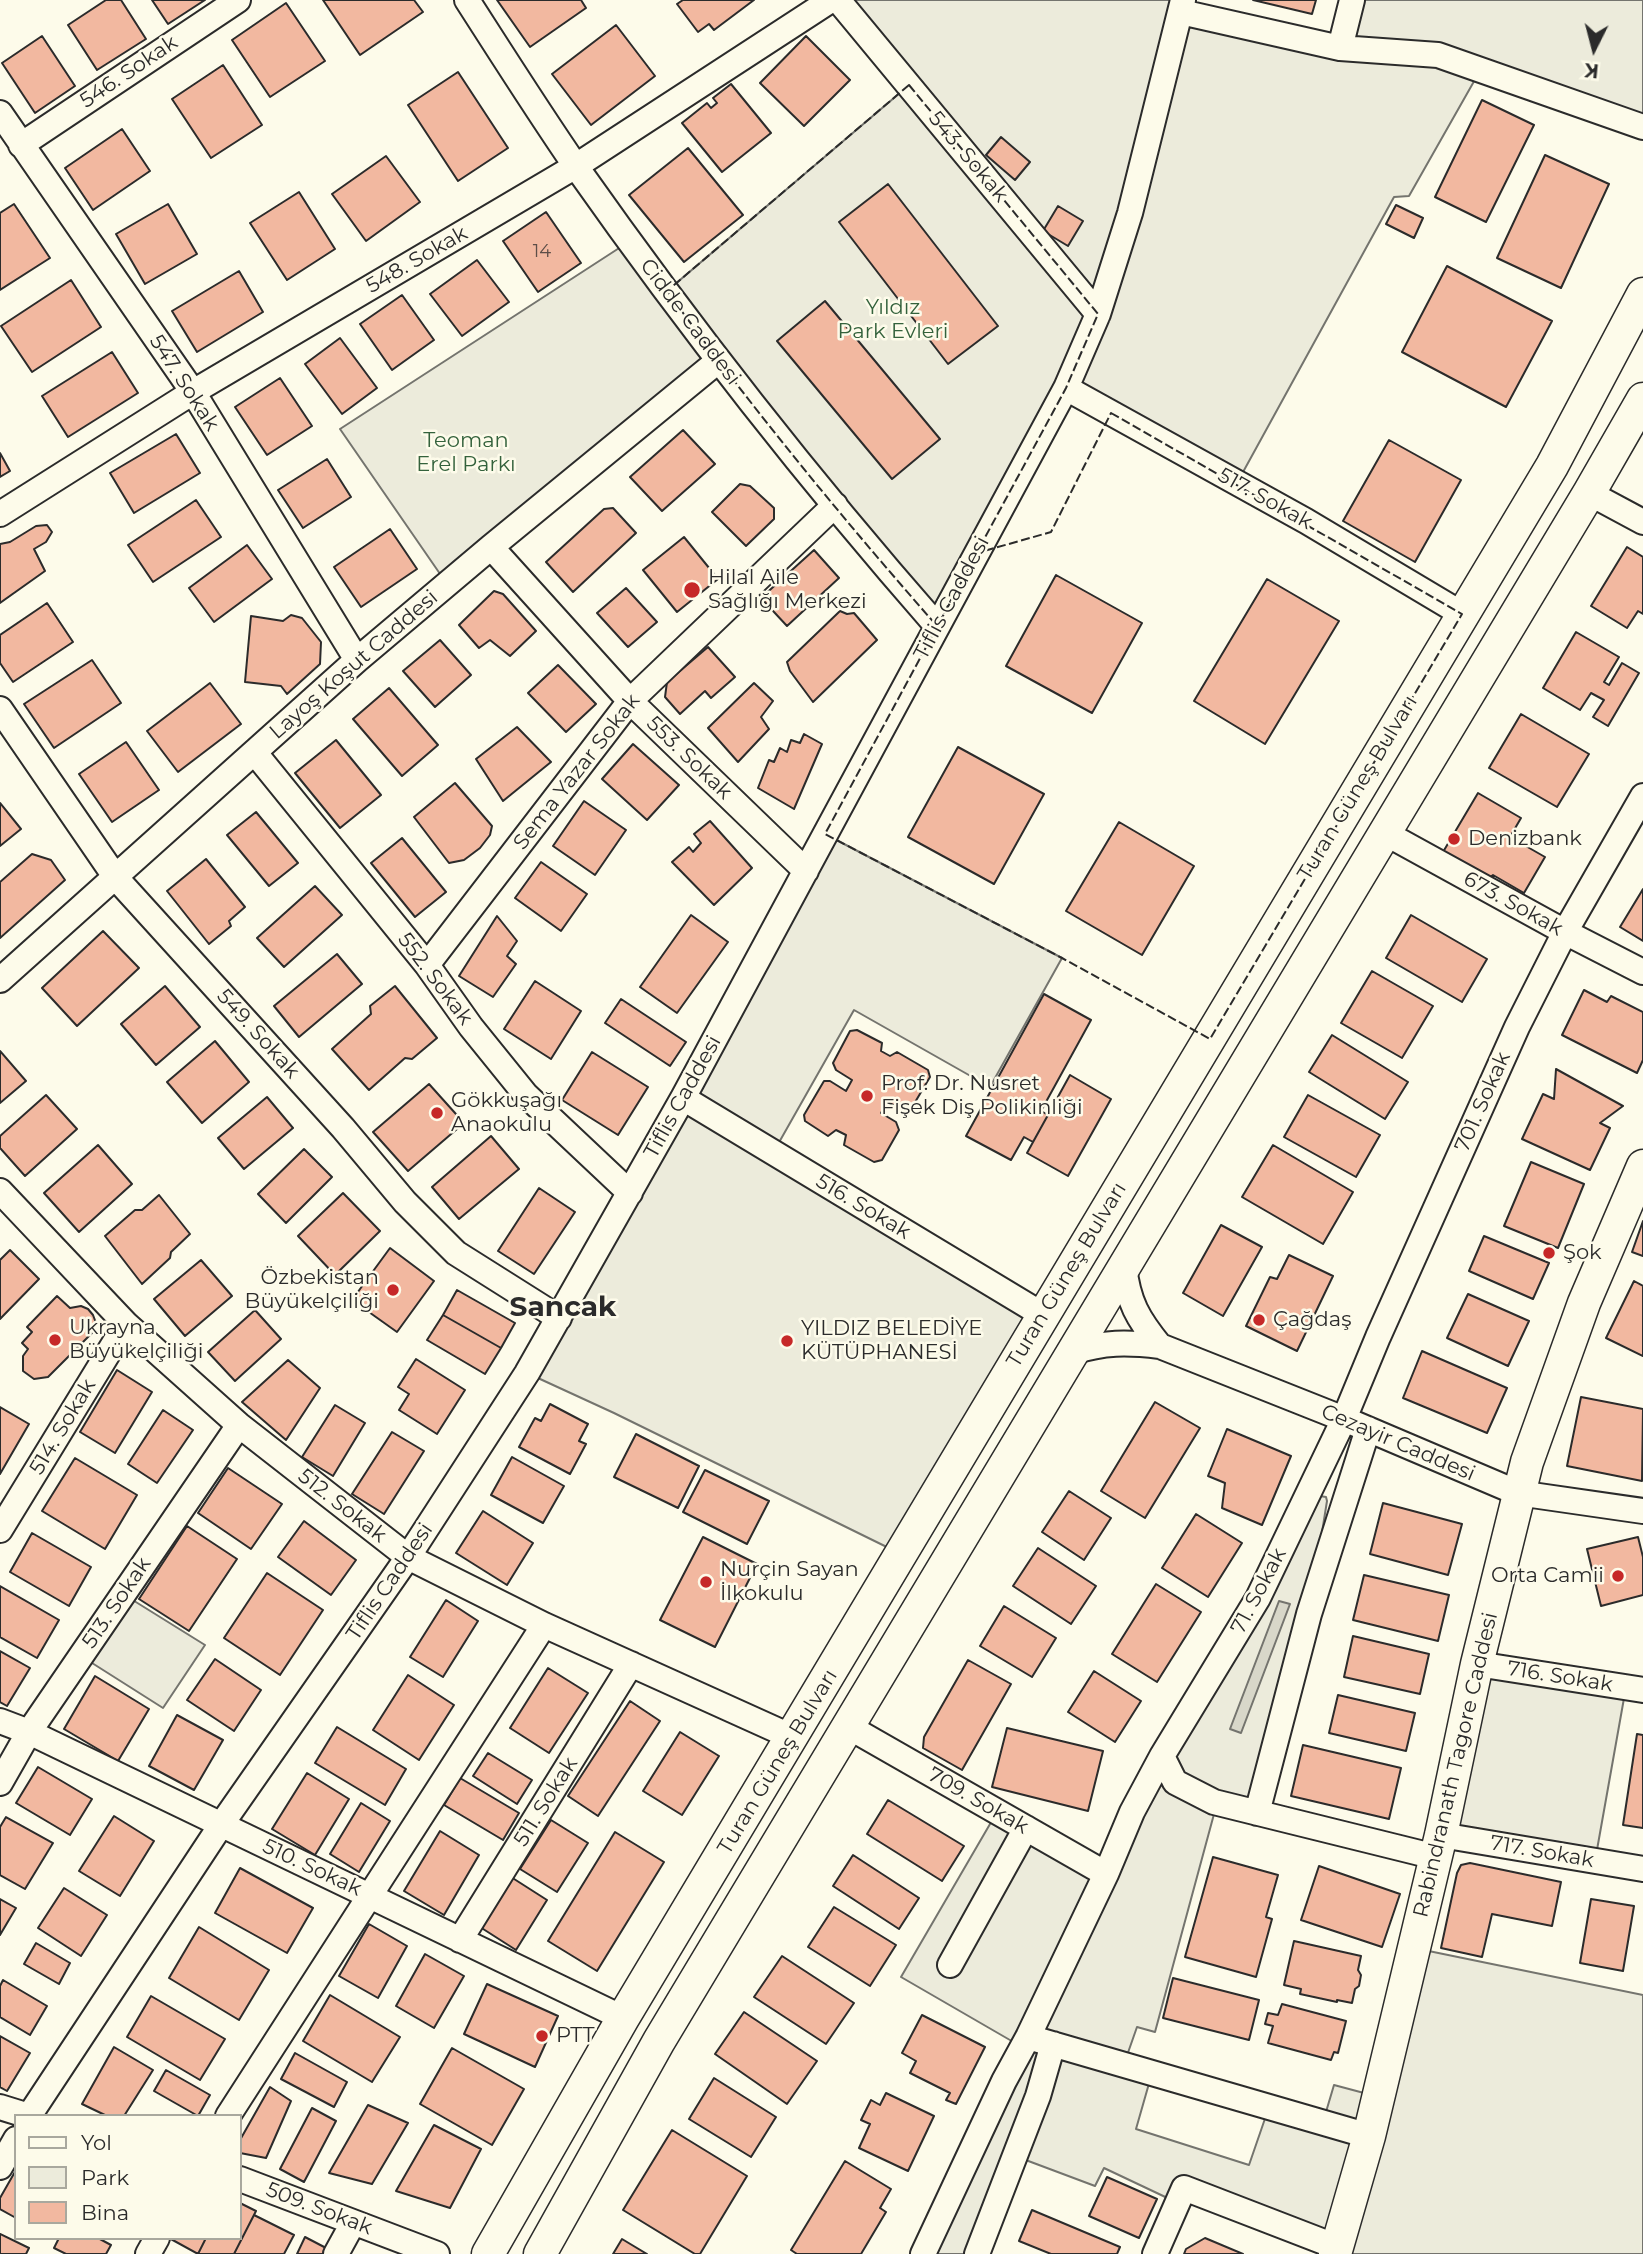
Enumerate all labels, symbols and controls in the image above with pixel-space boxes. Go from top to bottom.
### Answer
north arrow [1559,14,1629,84]
street label: 546. Sokak [75,30,183,114]
text: K [1584,58,1600,83]
street label: 543. Sokak [923,107,1013,207]
street label: 548. Sokak [362,221,472,299]
house number: 14 [533,241,551,263]
street label: Cidde Caddesi [634,254,746,390]
park label: Yıldız Park Evleri [838,295,948,345]
street label: 547. Sokak [144,330,224,436]
park label: Teoman Erel Parkı [416,428,516,478]
street label: 517. Sokak [1213,463,1317,535]
street label: Tiflis Caddesi [909,532,995,664]
place label: Hilal Aile Sağlığı Merkezi [708,565,867,615]
marker: Hilal Aile Sağlığı Merkezi [682,580,702,600]
street label: Layoş Koşut Caddesi [265,585,443,745]
street label: Sema Yazar Sokak [508,689,646,855]
street label: Turan Güneş Bulvarı [1293,691,1423,885]
street label: 553. Sokak [641,711,737,805]
place label: Denizbank [1468,826,1582,852]
marker: Denizbank [1446,831,1462,847]
street label: 673. Sokak [1459,866,1567,942]
street label: 552. Sokak [392,928,478,1030]
street label: 549. Sokak [211,984,305,1084]
street label: Tiflis Caddesi [639,1031,727,1163]
street label: 701. Sokak [1450,1048,1516,1156]
place label: Prof. Dr. Nusret Fişek Diş Polikinliği [881,1071,1083,1121]
place label: Gökkuşağı Anaokulu [451,1088,562,1138]
marker: Prof. Dr. Nusret Fişek Diş Polikinliği [859,1088,875,1104]
marker: Gökkuşağı Anaokulu [429,1105,445,1121]
street label: 516. Sokak [811,1169,915,1245]
street label: Turan Güneş Bulvarı [1002,1178,1132,1372]
place label: Şok [1563,1240,1602,1266]
marker: Şok [1541,1245,1557,1261]
place label: Özbekistan Büyükelçiliği [245,1265,379,1315]
marker: Özbekistan Büyükelçiliği [385,1282,401,1298]
district label: Sancak [510,1291,616,1325]
place label: Çağdaş [1273,1307,1351,1333]
marker: Çağdaş [1251,1312,1267,1328]
place label: Ukrayna Büyükelçiliği [69,1315,203,1365]
place label: YILDIZ BELEDİYE KÜTÜPHANESİ [801,1316,982,1366]
marker: Ukrayna Büyükelçiliği [47,1332,63,1348]
marker: YILDIZ BELEDİYE KÜTÜPHANESİ [779,1333,795,1349]
street label: 514. Sokak [25,1375,101,1479]
street label: Cezayir Caddesi [1317,1399,1479,1487]
street label: 512. Sokak [293,1464,391,1548]
street label: Tiflis Caddesi [342,1519,438,1645]
street label: 71. Sokak [1226,1544,1292,1638]
street label: 513. Sokak [77,1553,157,1653]
place label: Nurçin Sayan İlkokulu [720,1557,859,1607]
place label: Orta Camii [1491,1563,1604,1589]
marker: Orta Camii [1610,1568,1626,1584]
marker: Nurçin Sayan İlkokulu [698,1574,714,1590]
street label: Rabindranath Tagore Caddesi [1409,1610,1503,1920]
street label: 716. Sokak [1505,1656,1615,1698]
street label: Turan Güneş Bulvarı [713,1665,843,1859]
street label: 511. Sokak [509,1753,583,1851]
street label: 709. Sokak [923,1762,1033,1840]
street label: 717. Sokak [1488,1830,1596,1874]
street label: 510. Sokak [258,1834,366,1902]
place label: PTT [556,2023,595,2049]
marker: PTT [534,2028,550,2044]
legend [14,2114,242,2240]
text: Yol [81,2130,112,2155]
text: Park [81,2165,129,2190]
street label: 509. Sokak [262,2177,376,2241]
text: Bina [81,2200,129,2225]

